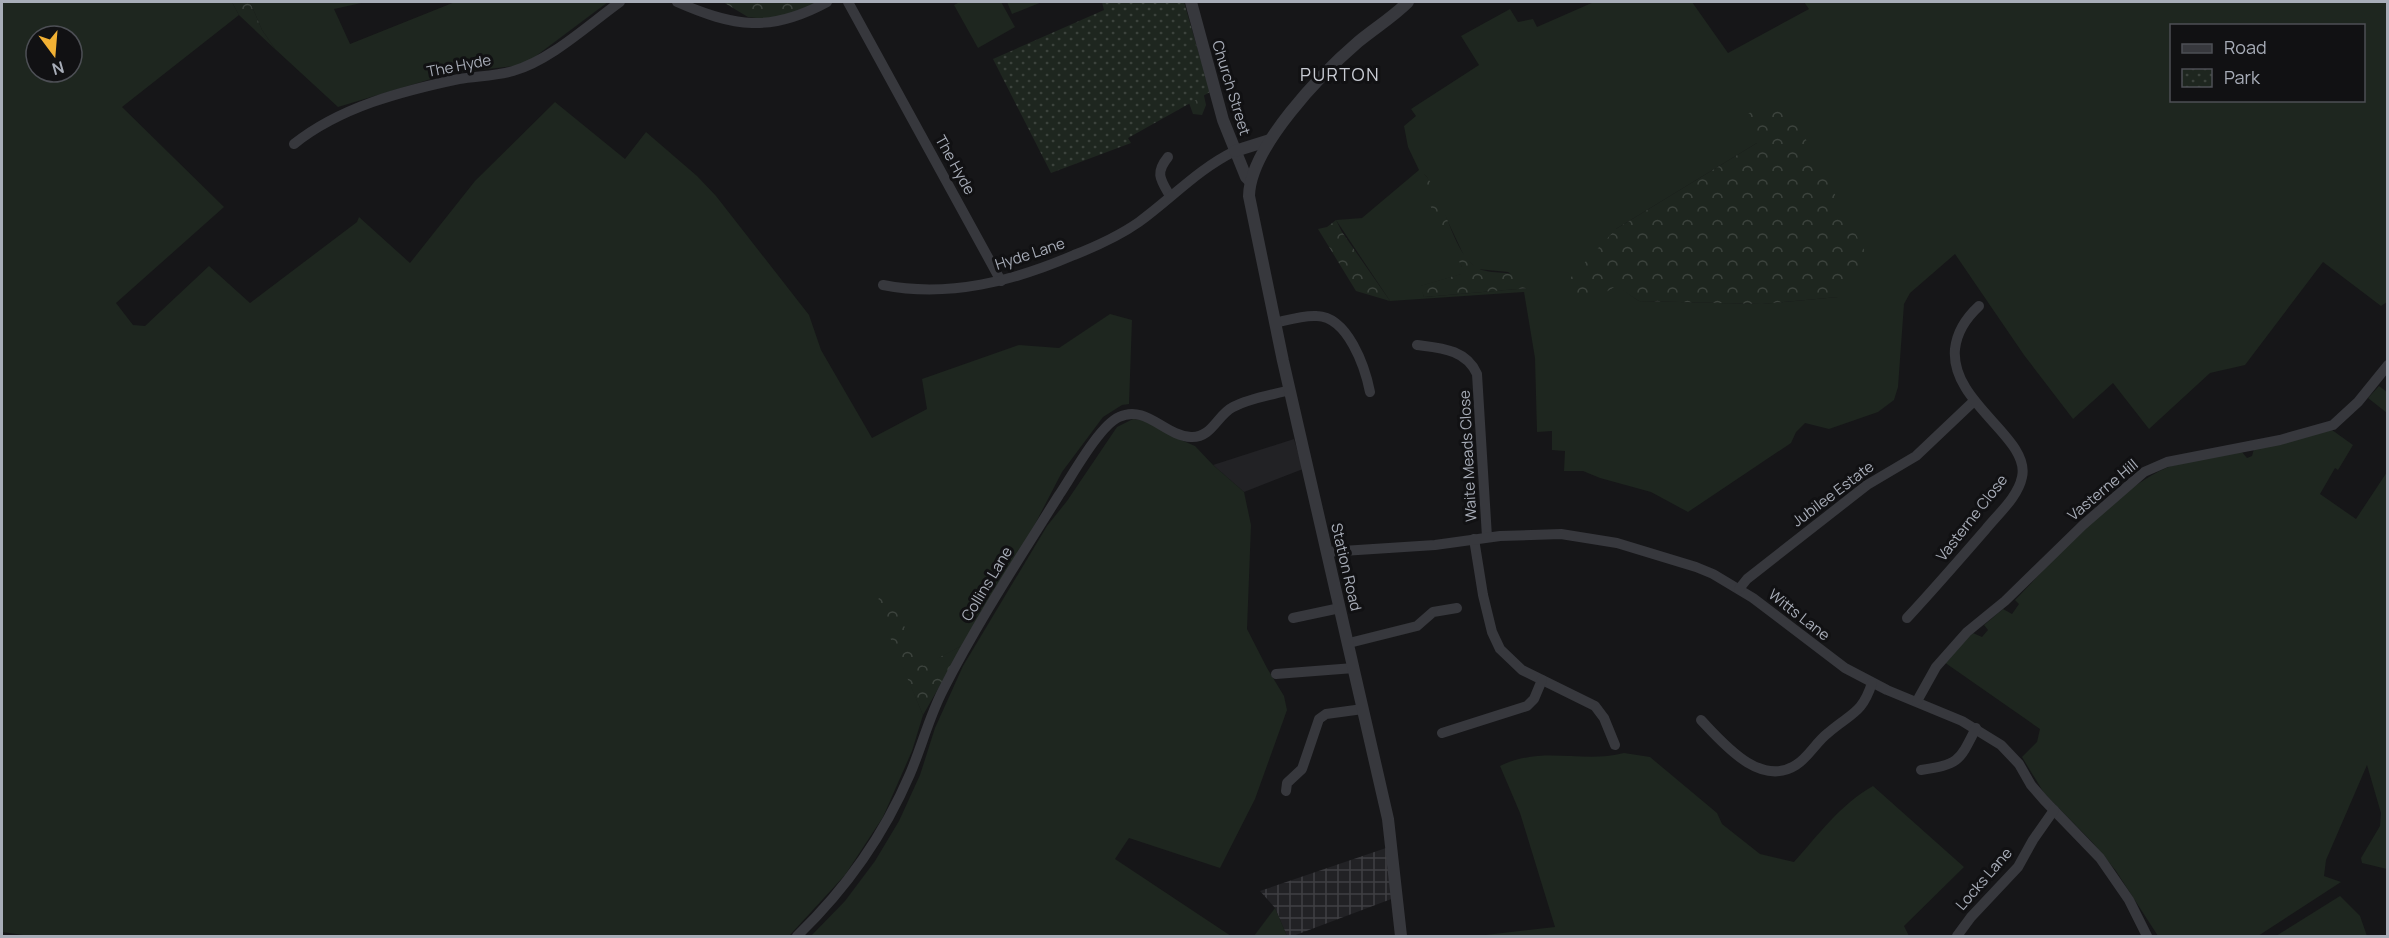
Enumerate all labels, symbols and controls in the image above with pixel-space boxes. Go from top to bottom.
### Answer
north arrow [24,24,84,84]
legend [2170,24,2365,102]
text: Road [2224,35,2267,59]
street label: Church Street [1207,38,1256,138]
street label: The Hyde [425,49,493,82]
text: N [50,56,67,81]
district label: PURTON [1300,62,1380,86]
text: Park [2224,65,2261,89]
street label: The Hyde [930,131,981,199]
street label: Hyde Lane [992,232,1068,275]
street label: Waite Meads Close [1454,390,1481,522]
street label: Vasterne Hill [2063,454,2142,525]
street label: Jubilee Estate [1787,456,1878,531]
street label: Vasterne Close [1931,470,2012,565]
street label: Station Road [1326,521,1367,613]
street label: Collins Lane [956,542,1017,625]
street label: Witts Lane [1764,584,1835,645]
street label: Locks Lane [1951,843,2017,914]

